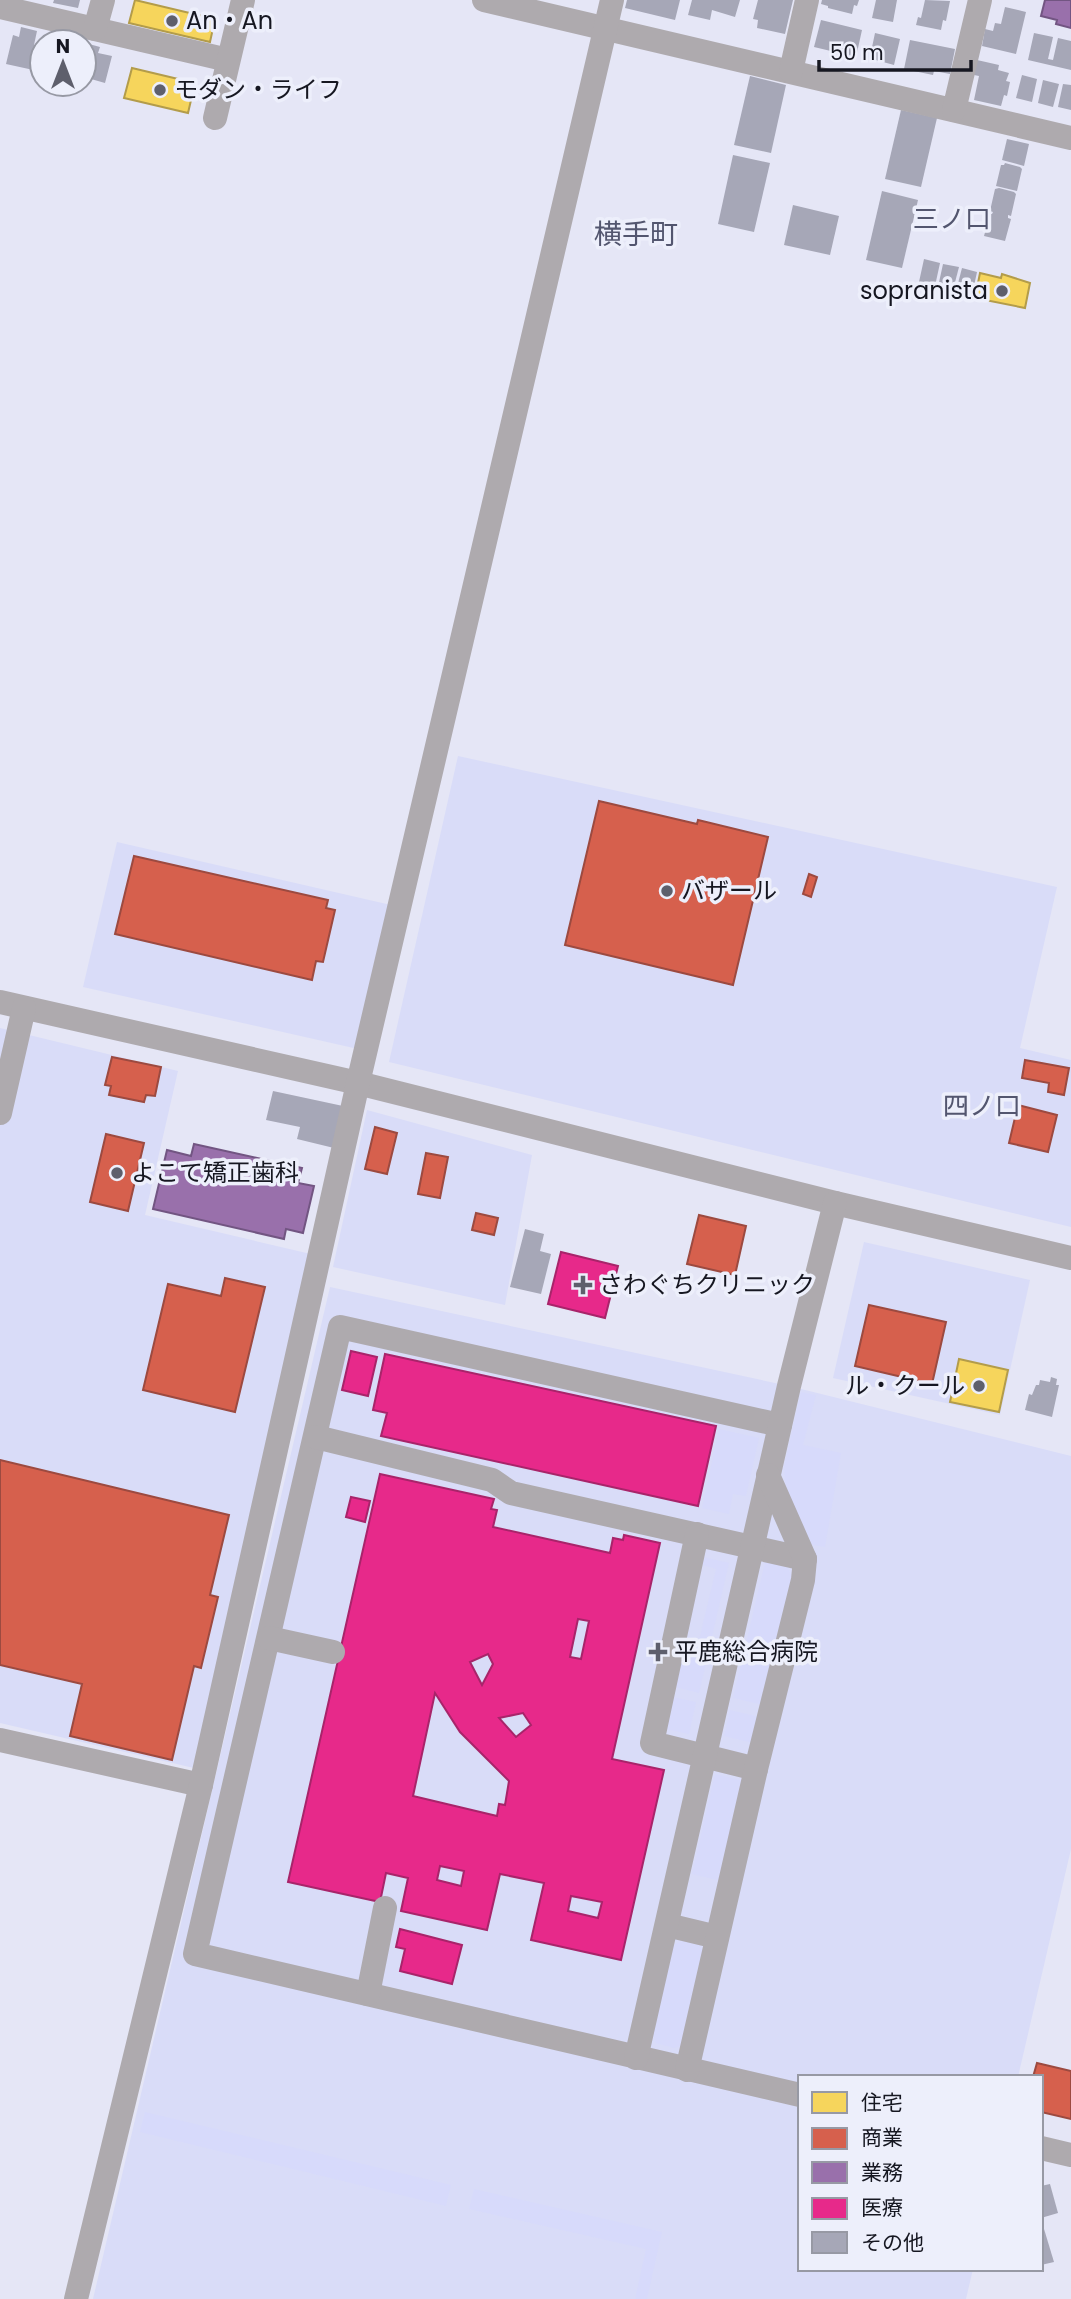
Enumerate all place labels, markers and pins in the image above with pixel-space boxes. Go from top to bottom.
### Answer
place label: An・An [186,4,273,37]
marker: An・An [164,13,180,29]
place label: モダン・ライフ [174,73,342,106]
marker: モダン・ライフ [152,82,168,98]
place label: sopranista [860,274,988,307]
marker: sopranista [994,283,1010,299]
place label: バザール [681,874,777,907]
marker: バザール [659,883,675,899]
place label: よこて矯正歯科 [131,1156,299,1189]
marker: よこて矯正歯科 [109,1165,125,1181]
place label: さわぐちクリニック [599,1268,815,1301]
marker: さわぐちクリニック [573,1275,593,1295]
place label: ル・クール [845,1369,965,1402]
marker: ル・クール [971,1378,987,1394]
place label: 平鹿総合病院 [674,1635,818,1668]
marker: 平鹿総合病院 [648,1642,668,1662]

